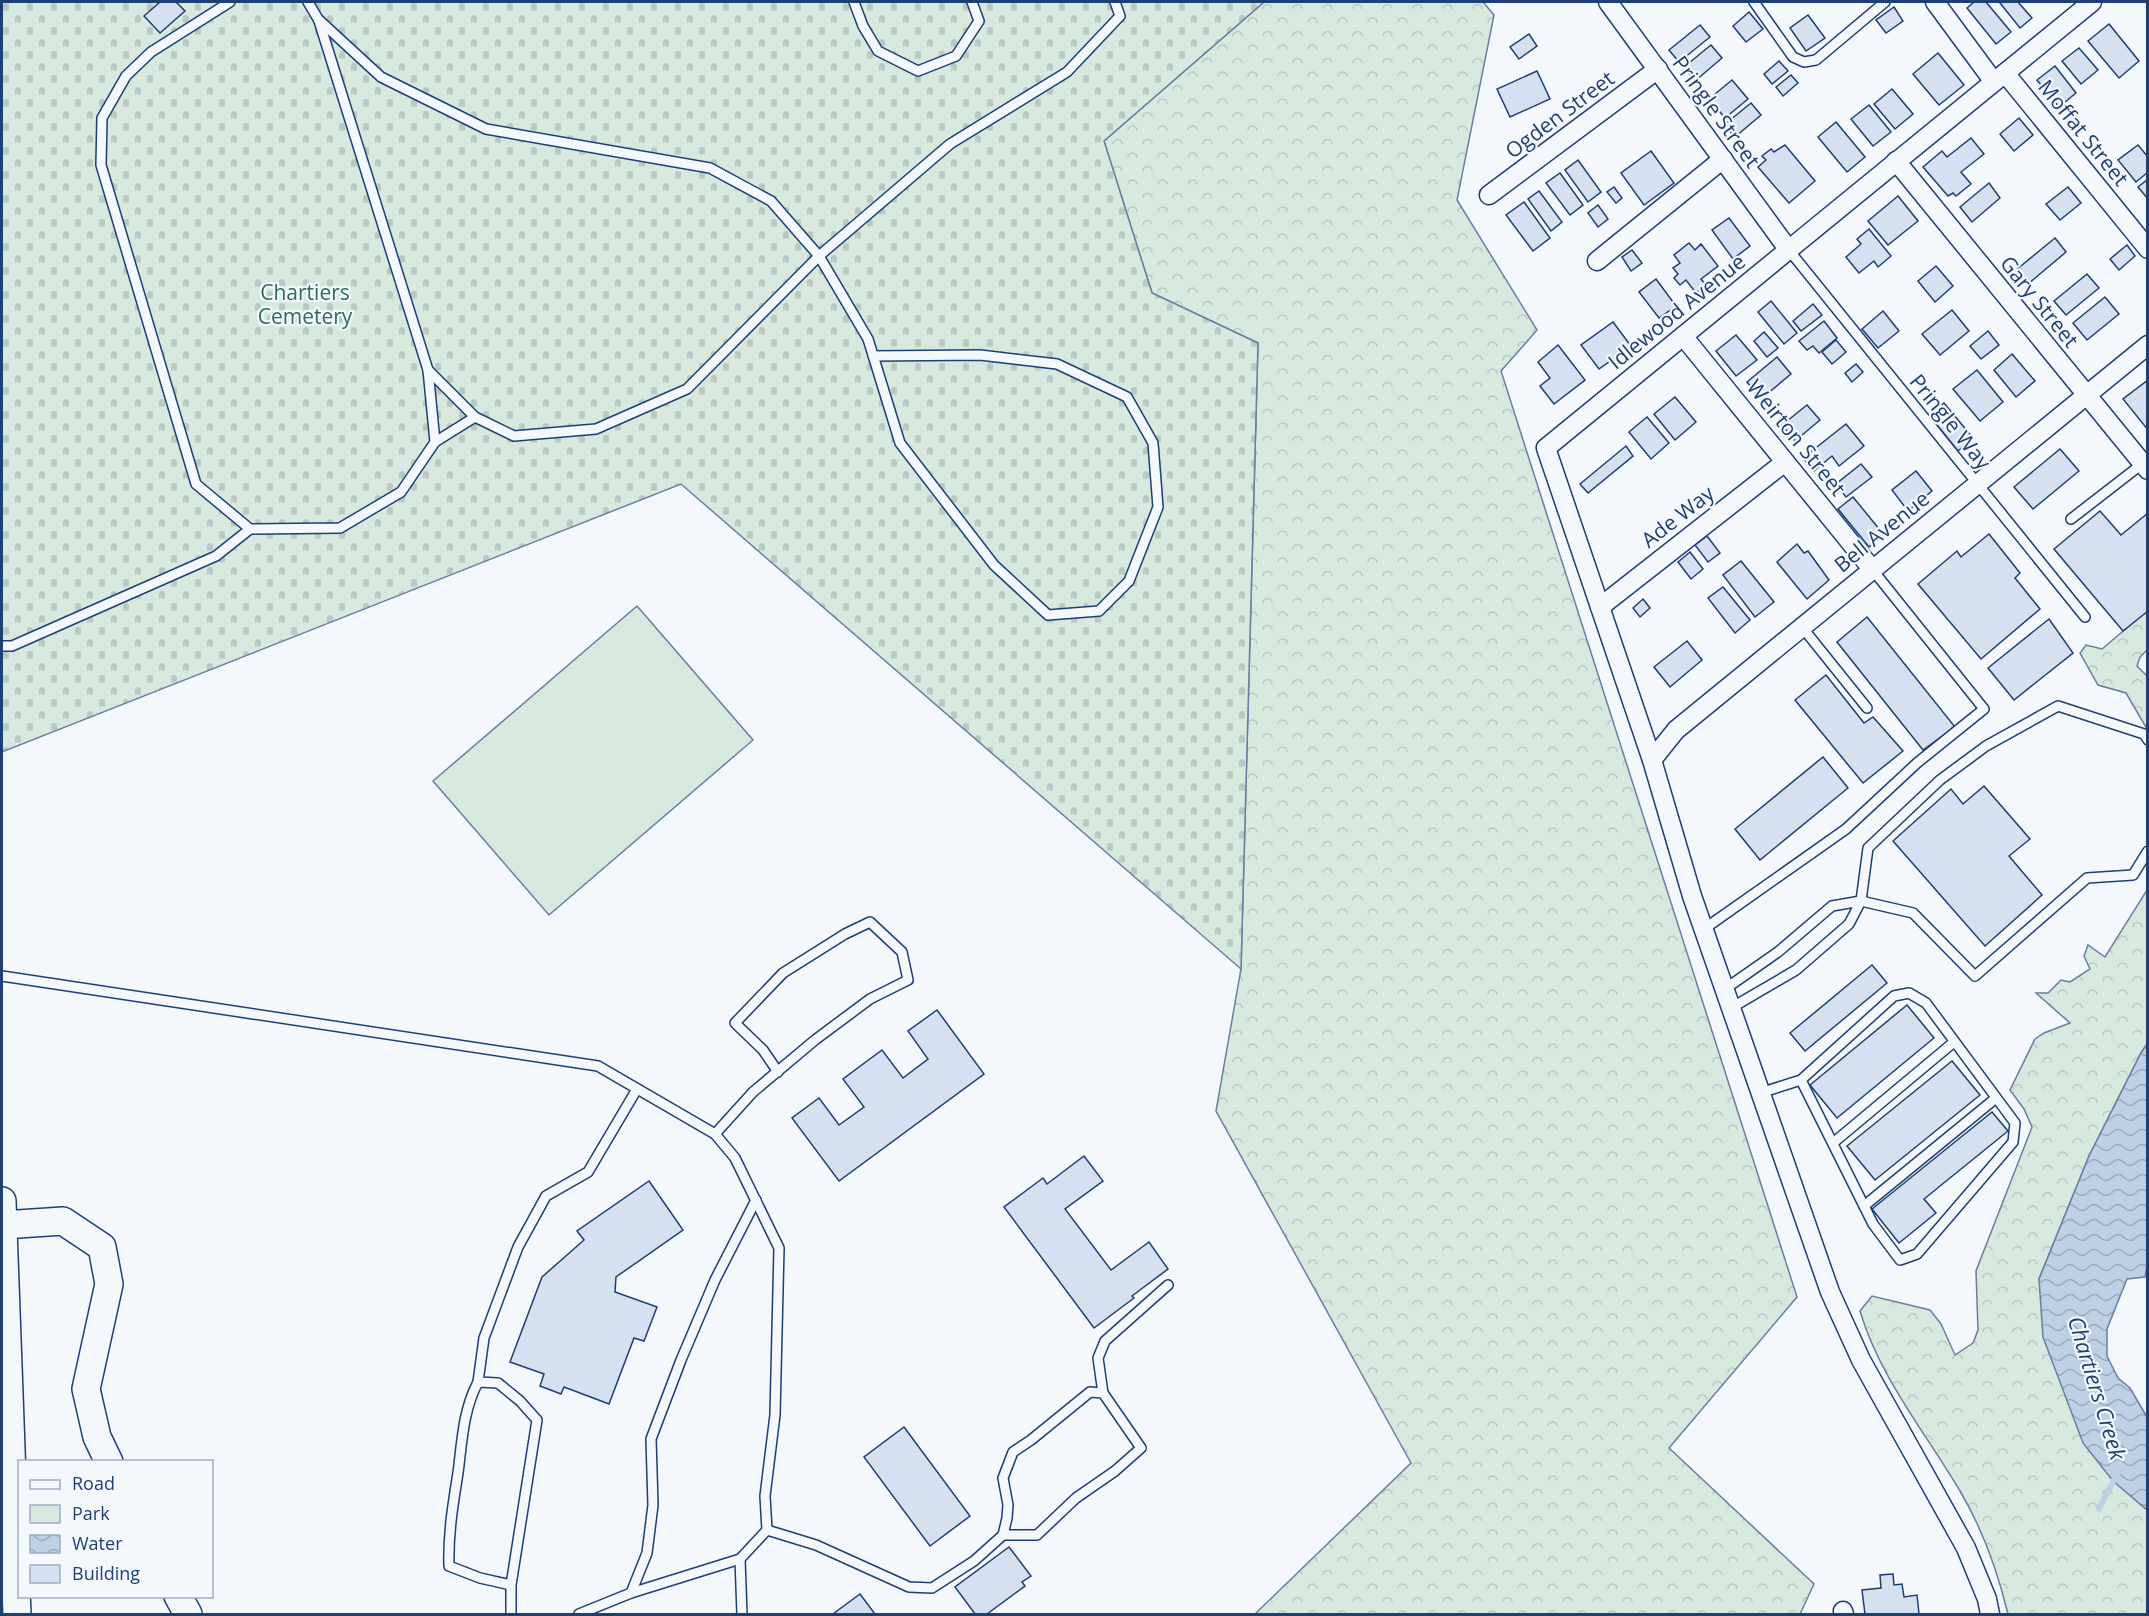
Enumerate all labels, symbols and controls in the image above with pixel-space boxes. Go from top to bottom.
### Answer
street label: Pringle Street [1667,50,1767,173]
street label: Ogden Street [1499,64,1619,164]
street label: Moffat Street [2032,73,2135,191]
street label: Idlewood Avenue [1602,247,1751,375]
street label: Gary Street [1994,250,2085,353]
park label: Chartiers Cemetery [258,278,353,330]
street label: Pringle Way [1904,368,1998,475]
street label: Weirton Street [1741,373,1852,501]
street label: Ade Way [1635,479,1720,553]
street label: Bell Avenue [1828,484,1935,578]
water label: Chartiers Creek [2062,1312,2134,1464]
legend [18,1460,213,1598]
text: Road [72,1471,115,1495]
text: Park [72,1501,110,1525]
text: Water [72,1531,123,1555]
text: Building [72,1561,140,1585]

